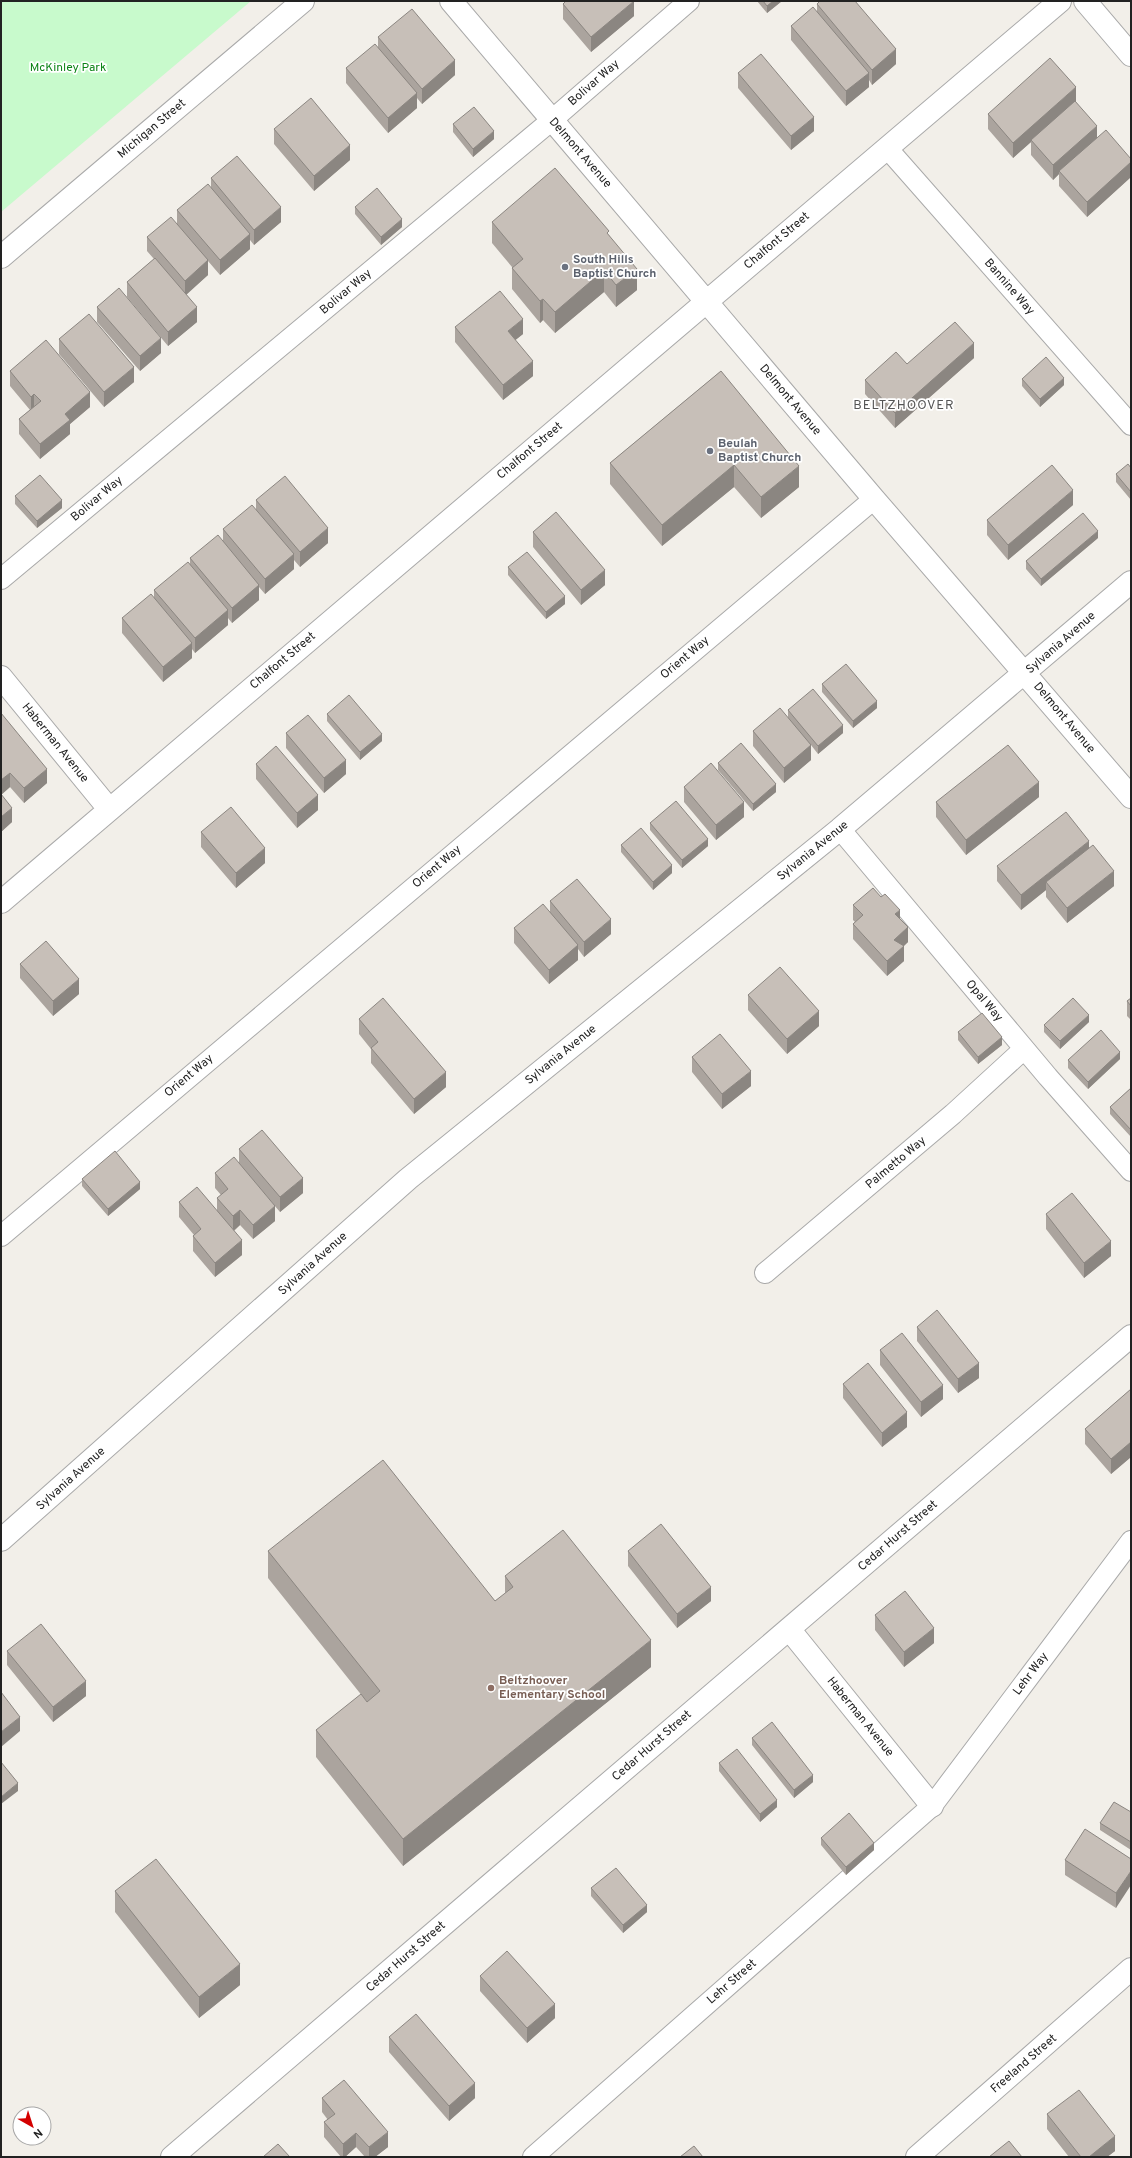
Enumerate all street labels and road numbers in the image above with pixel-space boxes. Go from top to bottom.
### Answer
street label: Bolivar Way [565,56,623,110]
street label: Michigan Street [115,96,189,162]
street label: Delmont Avenue [545,114,615,192]
street label: Chalfont Street [741,209,813,273]
street label: Bannine Way [980,256,1038,318]
street label: Bolivar Way [317,266,375,318]
street label: Delmont Avenue [756,361,824,439]
street label: Chalfont Street [494,419,566,483]
street label: Bolivar Way [68,473,126,525]
street label: Sylvania Avenue [1023,608,1099,678]
street label: Chalfont Street [247,629,319,693]
street label: Orient Way [657,633,713,683]
street label: Delmont Avenue [1030,679,1098,757]
street label: Haberman Avenue [18,700,92,786]
street label: Sylvania Avenue [774,817,852,885]
street label: Orient Way [409,842,465,892]
street label: Opal Way [962,977,1006,1025]
street label: Sylvania Avenue [522,1021,600,1089]
street label: Orient Way [161,1051,217,1101]
street label: Palmetto Way [863,1133,929,1193]
street label: Sylvania Avenue [275,1229,351,1299]
street label: Sylvania Avenue [33,1444,109,1514]
street label: Cedar Hurst Street [855,1497,941,1575]
street label: Lehr Way [1010,1649,1052,1699]
street label: Haberman Avenue [823,1674,897,1760]
street label: Cedar Hurst Street [609,1707,695,1785]
street label: Cedar Hurst Street [363,1918,449,1996]
street label: Lehr Street [704,1956,760,2008]
street label: Freeland Street [988,2031,1060,2097]

